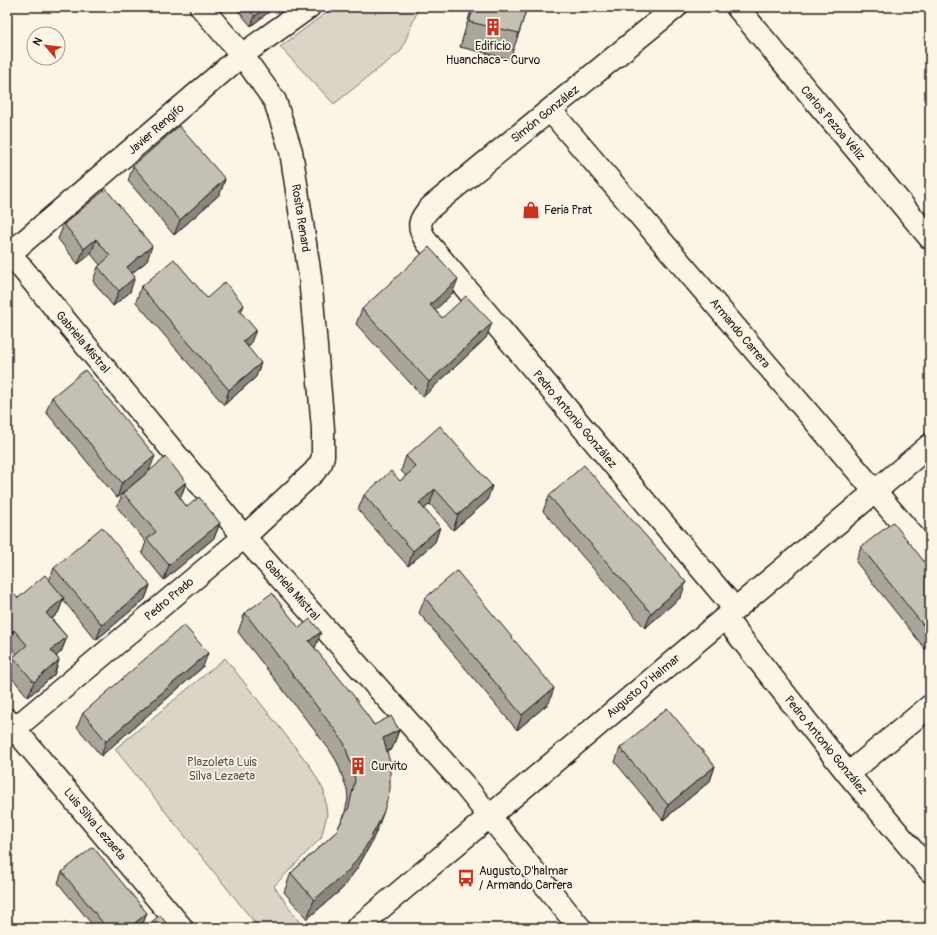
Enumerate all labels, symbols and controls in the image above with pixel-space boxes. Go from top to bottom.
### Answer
building icon: Edificio Huanchaca - Curvo [483,17,503,37]
north arrow [26,26,66,66]
text: N [30,35,45,48]
place label: Edificio Huanchaca - Curvo [446,39,541,68]
street label: Simón González [508,82,582,146]
street label: Carlos Pezoa Véliz [797,83,868,164]
street label: Javier Rengifo [125,100,188,158]
street label: Rosita Renard [288,183,313,253]
shop icon: Feria Prat [521,200,541,220]
place label: Feria Prat [544,203,592,218]
street label: Armando Carrera [706,295,773,372]
street label: Gabriela Mistral [52,308,113,377]
street label: Pedro Antonio González [529,367,620,471]
street label: Gabriela Mistral [260,557,323,624]
street label: Pedro Prado [142,574,197,624]
street label: Augusto D´Halmar [603,651,684,722]
street label: Pedro Antonio González [781,693,870,798]
park label: Plazoleta Luis Silva Lezaeta [187,755,258,784]
building icon: Curvito [348,756,368,776]
place label: Curvito [371,759,408,774]
street label: Luis Silva Lezaeta [60,785,129,864]
place label: Augusto D'halmar / Armando Carrera [479,864,573,893]
bus stop icon: Augusto D'halmar / Armando Carrera [456,868,476,888]

